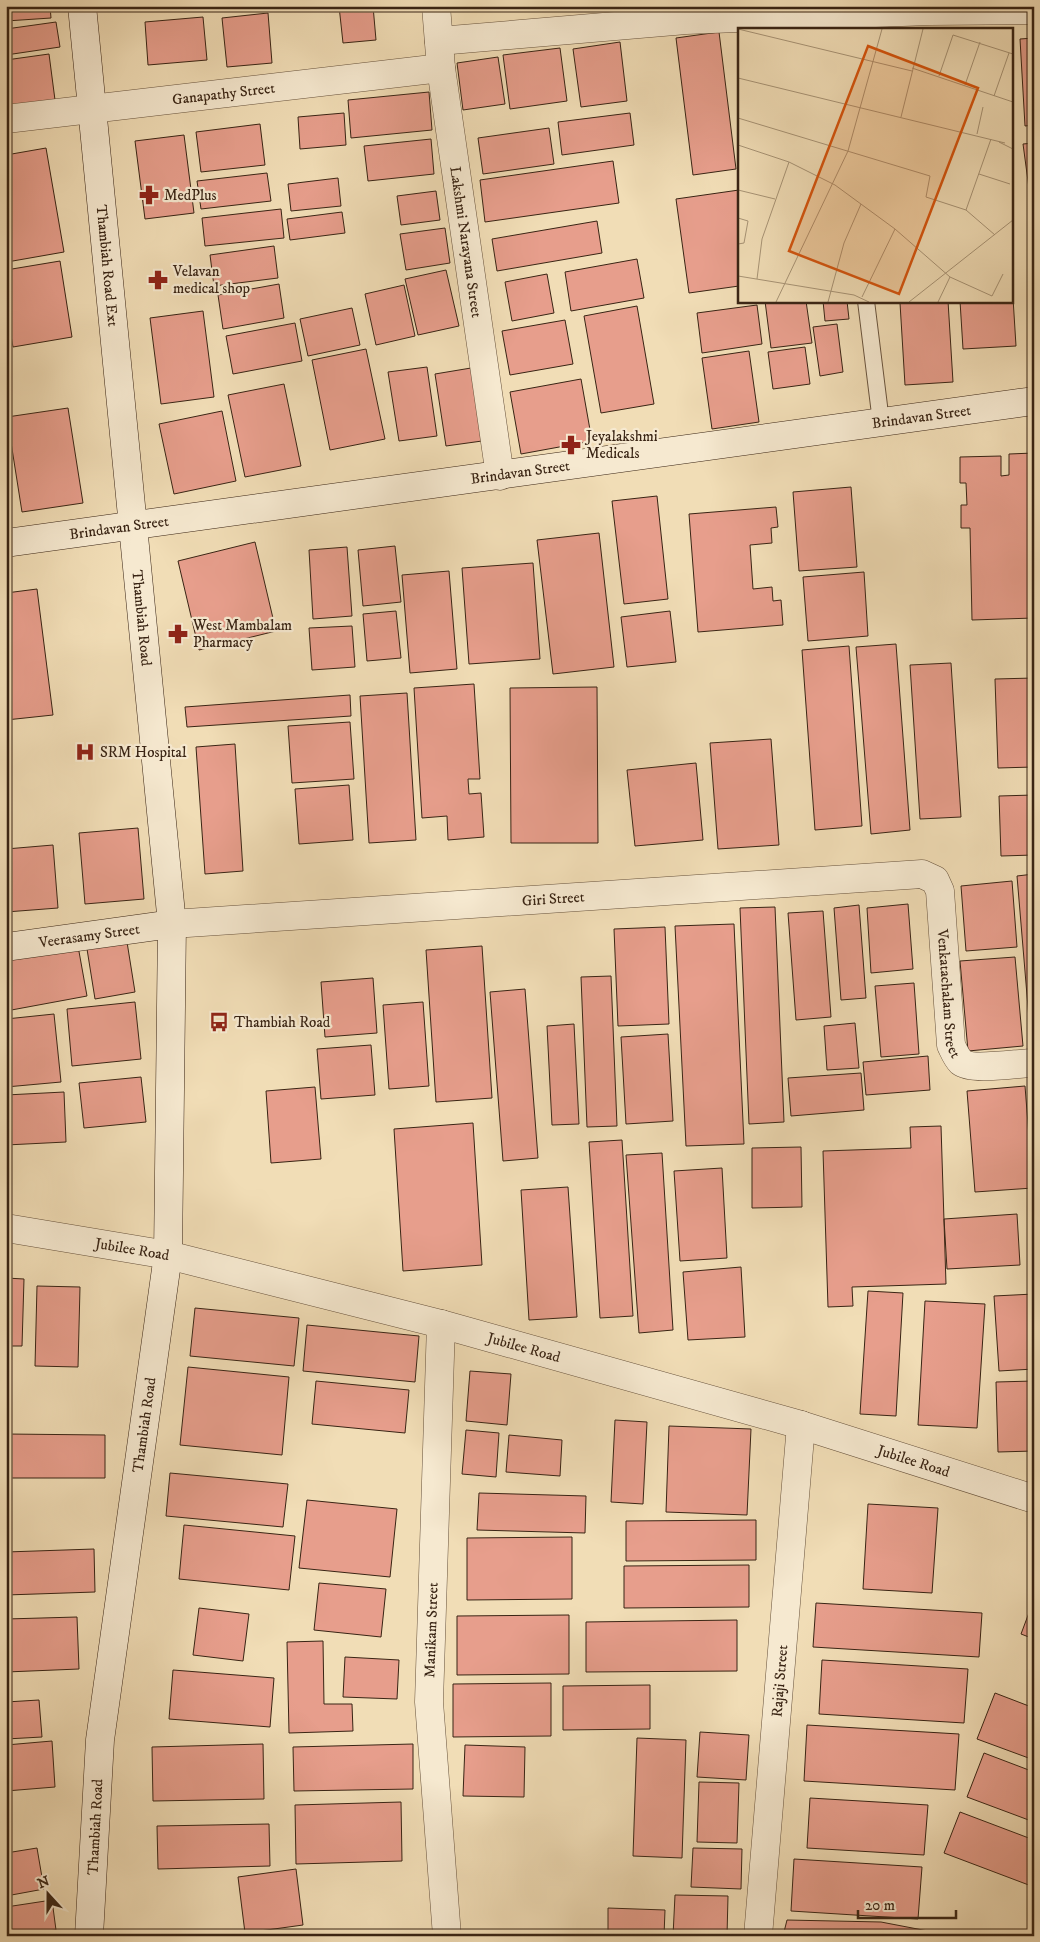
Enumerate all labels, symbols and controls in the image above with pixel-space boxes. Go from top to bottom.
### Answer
inset map [738,28,1012,302]
street label: Ganapathy Street [171,79,276,109]
street label: Lakshmi Narayana Street [445,165,486,319]
pharmacy icon: MedPlus [138,184,160,206]
place label: MedPlus [164,186,217,205]
street label: Thambiah Road Ext [92,204,122,328]
place label: Velavan medical shop [172,262,250,298]
pharmacy icon: Velavan medical shop [147,269,169,291]
street label: Brindavan Street [871,401,972,433]
place label: Jeyalakshmi Medicals [584,427,658,463]
pharmacy icon: Jeyalakshmi Medicals [560,434,582,456]
street label: Brindavan Street [469,456,571,489]
street label: Brindavan Street [68,512,170,544]
street label: Thambiah Road [127,569,156,667]
place label: West Mambalam Pharmacy [192,616,292,652]
pharmacy icon: West Mambalam Pharmacy [167,623,189,645]
hospital icon: SRM Hospital [74,741,96,763]
place label: SRM Hospital [100,743,187,762]
street label: Giri Street [521,888,585,911]
street label: Veerasamy Street [37,920,141,952]
street label: Venkatachalam Street [933,927,965,1062]
bus stop icon: Thambiah Road [208,1011,230,1033]
place label: Thambiah Road [234,1013,331,1032]
street label: Jubilee Road [92,1234,171,1265]
street label: Jubilee Road [483,1328,563,1367]
street label: Thambiah Road [128,1376,161,1474]
street label: Jubilee Road [873,1440,953,1482]
street label: Manikam Street [420,1582,443,1678]
street label: Rajaji Street [767,1644,792,1718]
street label: Thambiah Road [83,1778,108,1876]
north arrow [22,1870,72,1920]
text: N [35,1872,53,1893]
scale bar [858,1887,955,1919]
text: 20 m [865,1896,895,1915]

